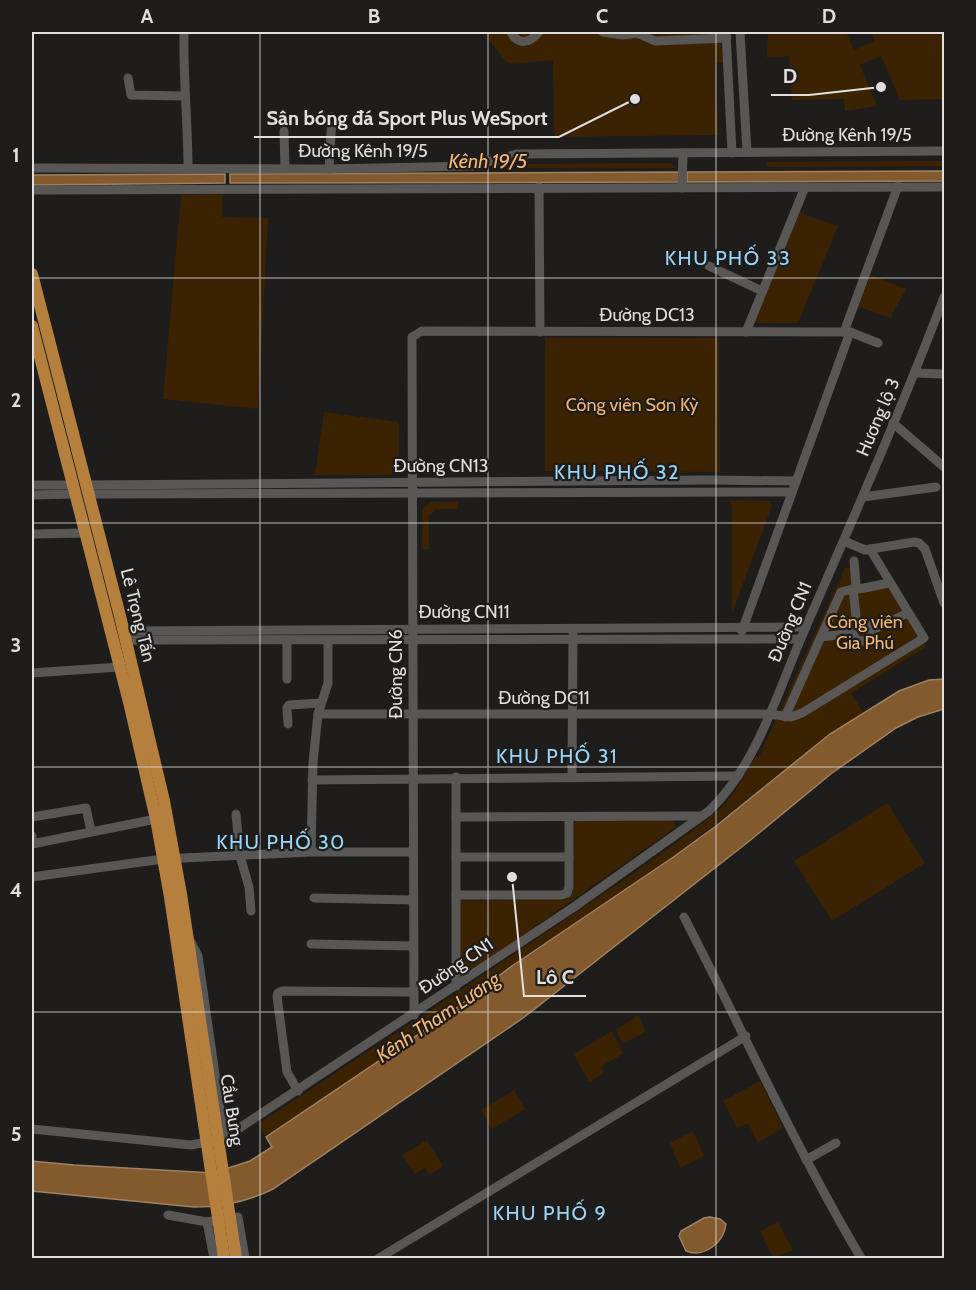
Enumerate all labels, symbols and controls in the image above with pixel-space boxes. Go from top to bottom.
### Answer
text: A [141,4,154,28]
text: B [368,4,380,28]
text: C [596,4,608,28]
text: D [822,4,836,28]
callout: D [771,57,809,95]
text: D [783,64,797,88]
callout: Sân bóng đá Sport Plus WeSport [254,99,559,137]
text: Sân bóng đá Sport Plus WeSport [266,106,548,130]
street label: Đường Kênh 19/5 [782,124,912,146]
street label: Đường Kênh 19/5 [298,140,428,162]
text: 1 [12,143,20,167]
water label: Kênh 19/5 [448,149,528,173]
district label: KHU PHỐ 33 [665,244,791,270]
street label: Đường DC13 [599,304,695,326]
street label: Hương lộ 3 [852,375,904,459]
text: 2 [11,388,21,412]
park label: Công viên Sơn Kỳ [566,394,698,416]
street label: Đường CN13 [394,455,488,477]
district label: KHU PHỐ 32 [554,458,680,484]
street label: Lê Trọng Tấn [116,566,160,664]
street label: Đường CN1 [763,579,817,665]
street label: Đường CN11 [418,601,510,623]
park label: Công viên Gia Phú [827,611,903,654]
street label: Đường CN6 [385,629,407,719]
text: 3 [11,633,21,657]
street label: Đường DC11 [498,687,590,709]
district label: KHU PHỐ 31 [496,742,618,768]
district label: KHU PHỐ 30 [216,828,346,854]
text: 4 [10,878,22,902]
street label: Đường CN1 [415,933,497,999]
callout: Lô C [524,958,586,996]
text: Lô C [536,965,574,989]
water label: Kênh Tham Lương [371,966,505,1067]
street label: Cầu Bưng [215,1073,249,1148]
text: 5 [11,1122,21,1146]
district label: KHU PHỐ 9 [493,1199,607,1225]

